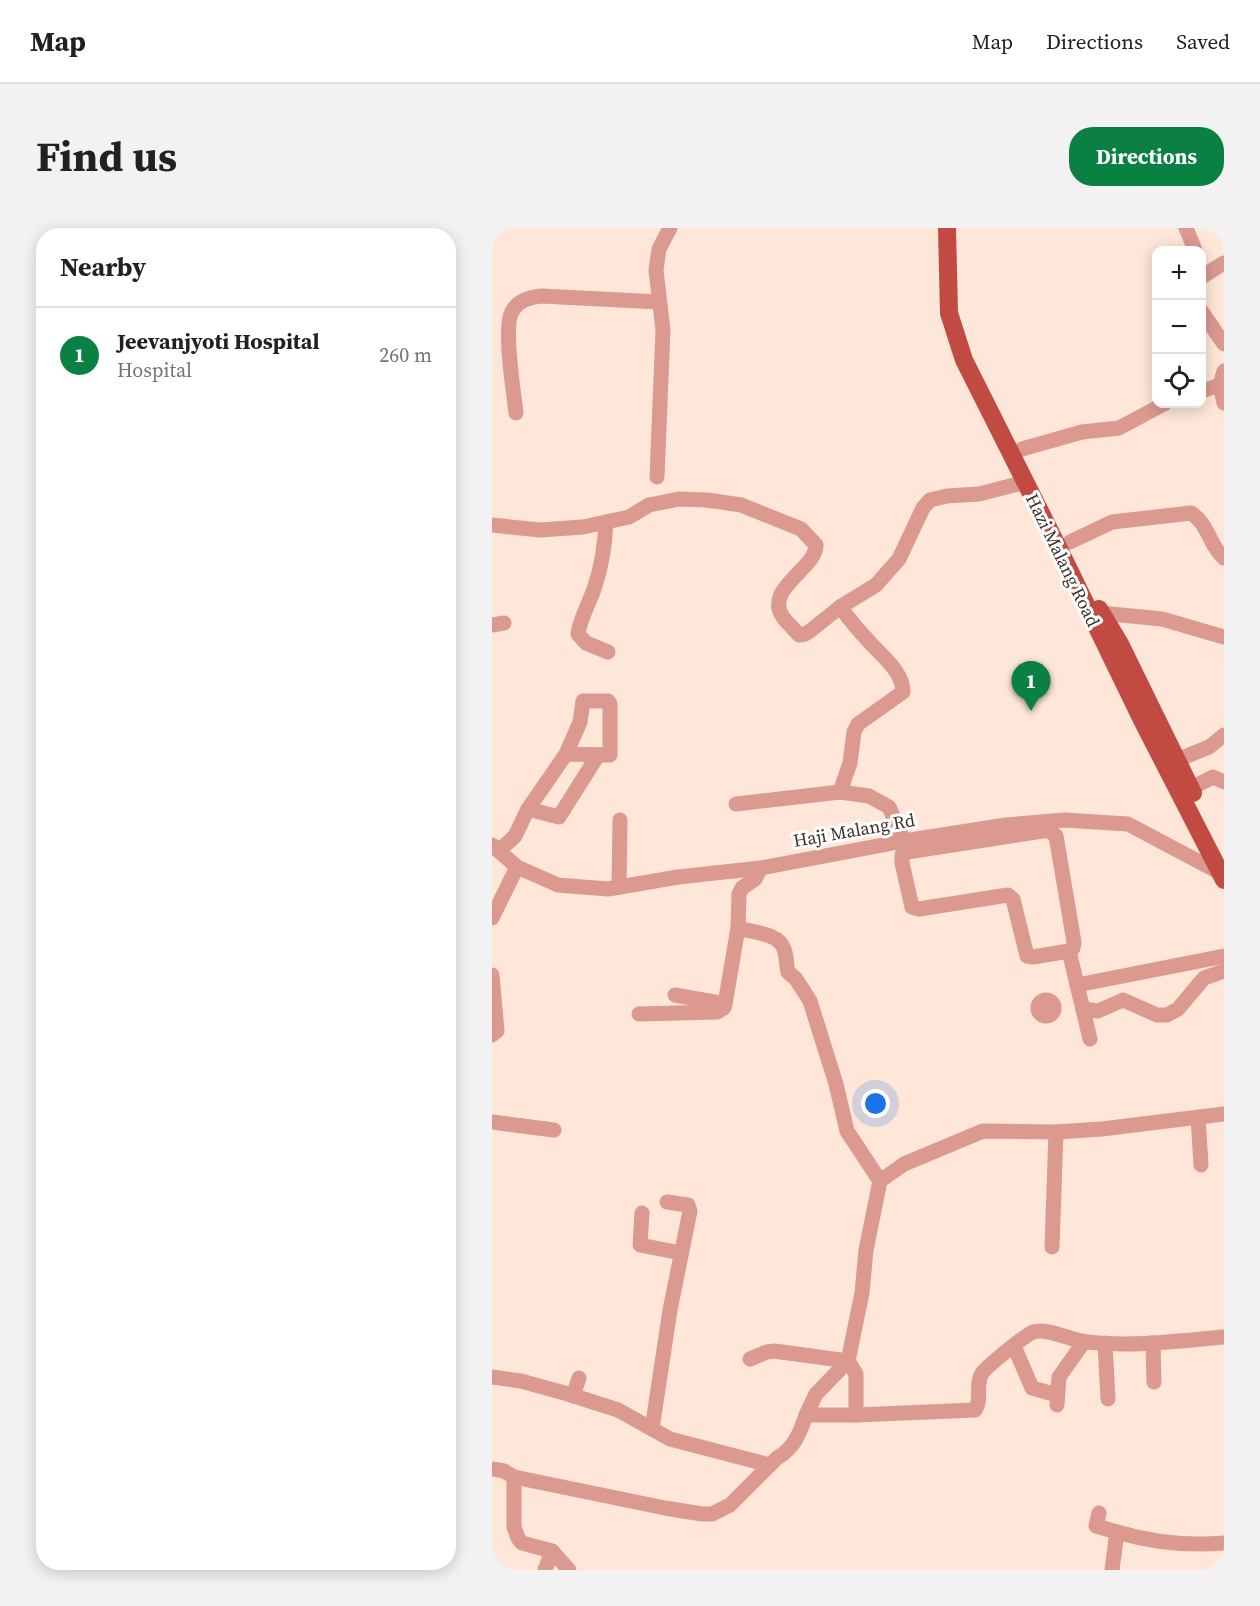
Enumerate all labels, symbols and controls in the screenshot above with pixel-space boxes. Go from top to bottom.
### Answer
text: Map [30,22,86,60]
text: Map [972,27,1013,56]
text: Directions [1046,27,1143,56]
text: Saved [1176,27,1230,56]
text: Find us [36,127,177,185]
button: Directions [1069,127,1224,186]
map controls [1152,246,1206,408]
button: + [1152,246,1206,300]
text: Nearby [60,249,146,285]
button: − [1152,300,1206,354]
text: Jeevanjyoti Hospital [117,326,320,356]
text: 1 [74,341,85,369]
text: 260 m [379,341,432,369]
button: locate [1152,354,1206,408]
text: Hospital [117,356,192,384]
street label: Hazi Malang Road [1020,489,1106,631]
pin: 1 [1012,662,1050,711]
street label: Haji Malang Rd [791,807,917,853]
your location [861,1089,890,1118]

